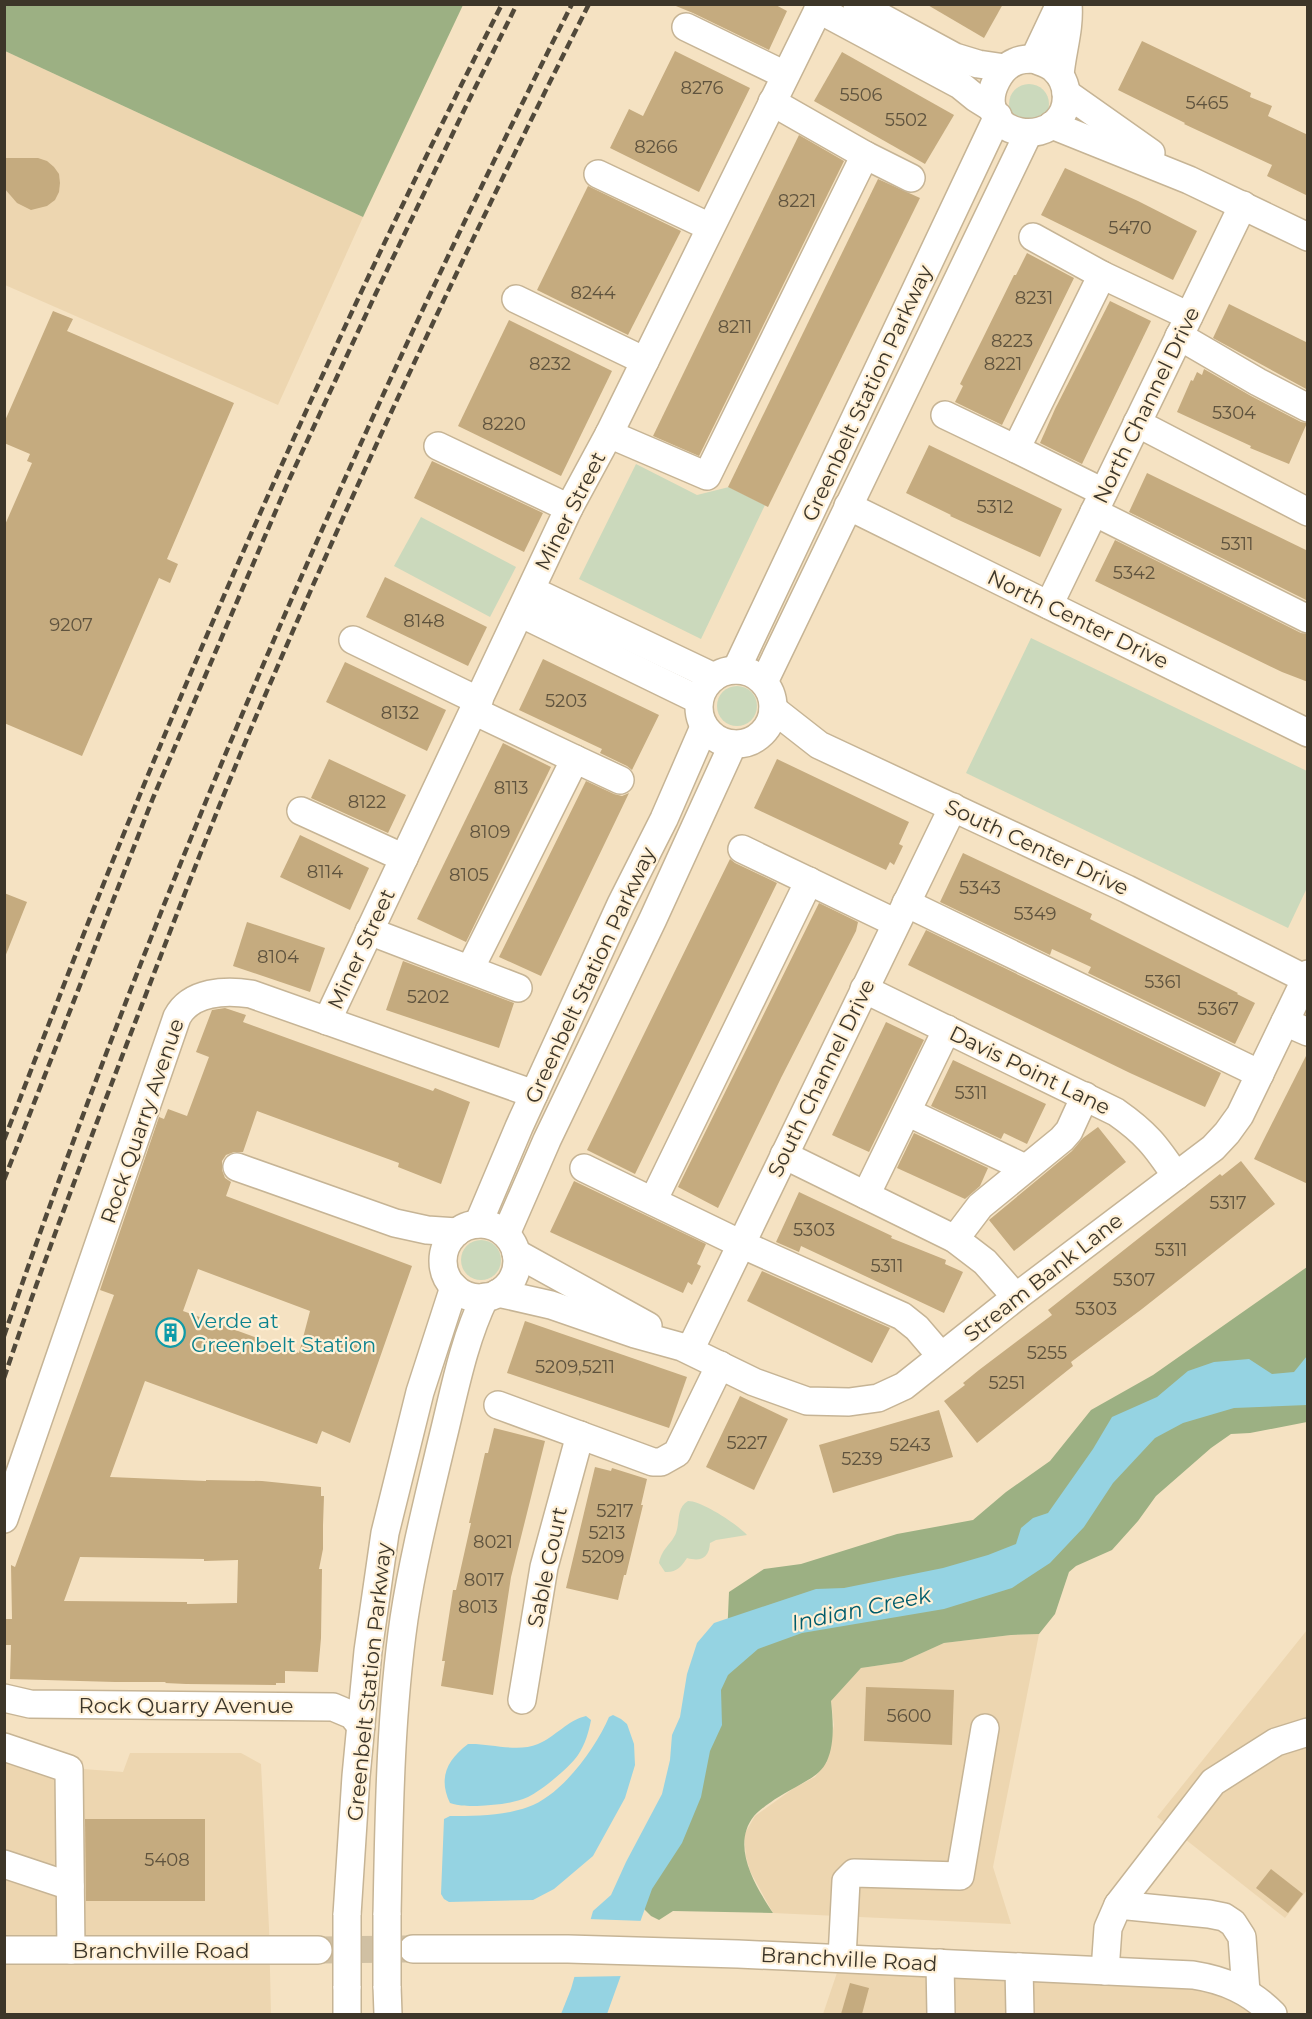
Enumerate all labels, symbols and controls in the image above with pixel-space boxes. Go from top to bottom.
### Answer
house number: 8276 [681,77,723,99]
house number: 5506 [839,84,883,106]
house number: 5465 [1185,92,1229,114]
house number: 5502 [885,109,927,131]
house number: 8266 [634,136,678,158]
house number: 8221 [778,190,816,212]
house number: 5470 [1108,217,1152,239]
street label: Greenbelt Station Parkway [797,260,938,525]
house number: 8244 [570,282,616,304]
house number: 8231 [1015,287,1053,309]
street label: North Channel Drive [1087,302,1205,508]
house number: 8211 [718,316,752,338]
house number: 8223 [991,330,1033,352]
house number: 8232 [529,353,571,375]
house number: 8221 [984,353,1022,375]
house number: 5304 [1212,402,1256,424]
house number: 8220 [482,413,526,435]
street label: Miner Street [529,447,611,575]
house number: 5312 [977,496,1013,518]
house number: 5311 [1220,533,1254,555]
house number: 5342 [1113,562,1155,584]
street label: North Center Drive [983,564,1173,674]
house number: 8148 [403,610,445,632]
house number: 9207 [49,614,93,636]
house number: 5203 [545,690,587,712]
house number: 8132 [381,702,419,724]
house number: 8113 [494,777,528,799]
house number: 8122 [348,791,386,813]
street label: South Center Drive [941,794,1133,900]
house number: 8109 [470,821,510,843]
street label: Greenbelt Station Parkway [520,842,661,1107]
house number: 8114 [307,861,343,883]
house number: 8105 [449,864,489,886]
house number: 5343 [959,877,1001,899]
street label: Miner Street [322,885,400,1013]
house number: 5349 [1014,903,1057,925]
house number: 8104 [257,946,299,968]
house number: 5361 [1144,971,1182,993]
street label: South Channel Drive [762,975,880,1181]
house number: 5202 [407,986,449,1008]
house number: 5367 [1197,998,1239,1020]
street label: Rock Quarry Avenue [95,1015,189,1227]
street label: Davis Point Lane [946,1020,1114,1120]
house number: 5311 [954,1082,988,1104]
house number: 5317 [1209,1192,1247,1214]
street label: Stream Bank Lane [959,1207,1127,1347]
house number: 5303 [793,1219,835,1241]
house number: 5311 [1154,1239,1188,1261]
house number: 5311 [870,1255,904,1277]
house number: 5307 [1113,1269,1155,1291]
house number: 5303 [1075,1298,1117,1320]
place label: Verde at Greenbelt Station [191,1308,376,1357]
building icon: Verde at Greenbelt Station [154,1316,186,1348]
house number: 5255 [1027,1342,1067,1364]
house number: 5209,5211 [535,1356,615,1378]
house number: 5251 [988,1372,1026,1394]
house number: 5227 [726,1432,768,1454]
house number: 5243 [889,1434,931,1456]
house number: 5239 [841,1448,883,1470]
house number: 5217 [596,1500,634,1522]
street label: Sable Court [522,1505,572,1629]
house number: 5213 [589,1522,625,1544]
house number: 8021 [473,1531,513,1553]
street label: Greenbelt Station Parkway [342,1541,396,1822]
house number: 5209 [581,1546,625,1568]
house number: 8017 [464,1569,504,1591]
water label: Indian Creek [789,1581,934,1637]
house number: 8013 [458,1596,498,1618]
street label: Rock Quarry Avenue [79,1693,293,1718]
house number: 5600 [887,1705,931,1727]
house number: 5408 [144,1849,190,1871]
street label: Branchville Road [72,1938,250,1963]
street label: Branchville Road [760,1942,938,1976]

